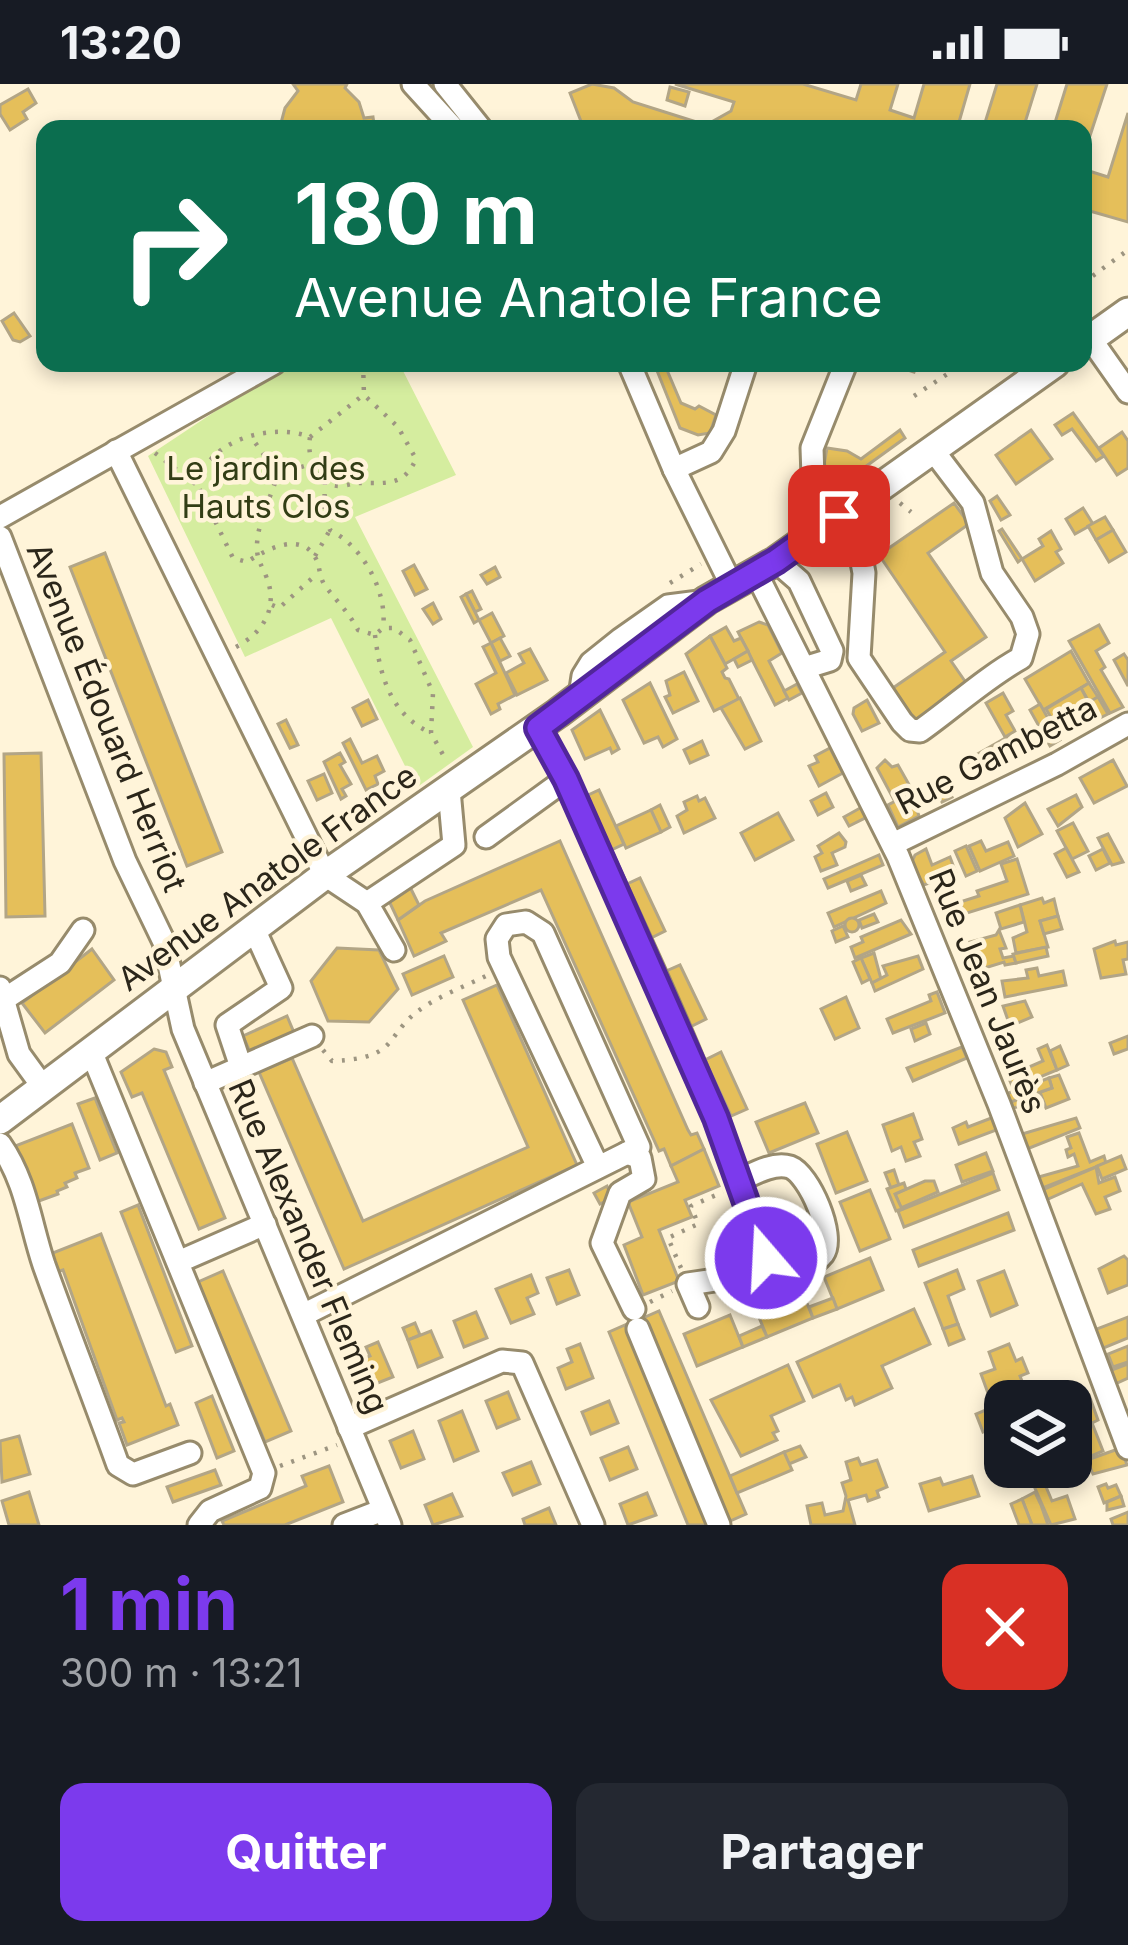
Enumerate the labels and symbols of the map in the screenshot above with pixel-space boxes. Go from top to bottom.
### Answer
park label: Le jardin des Hauts Clos [166,448,366,526]
pin [788,465,890,567]
street label: Avenue Édouard Herriot [19,537,195,897]
street label: Rue Gambetta [889,687,1103,823]
street label: Avenue Anatole France [110,755,424,999]
street label: Rue Jean Jaurès [921,863,1055,1119]
street label: Rue Alexander Fleming [220,1073,398,1419]
position arrow [703,1195,829,1321]

